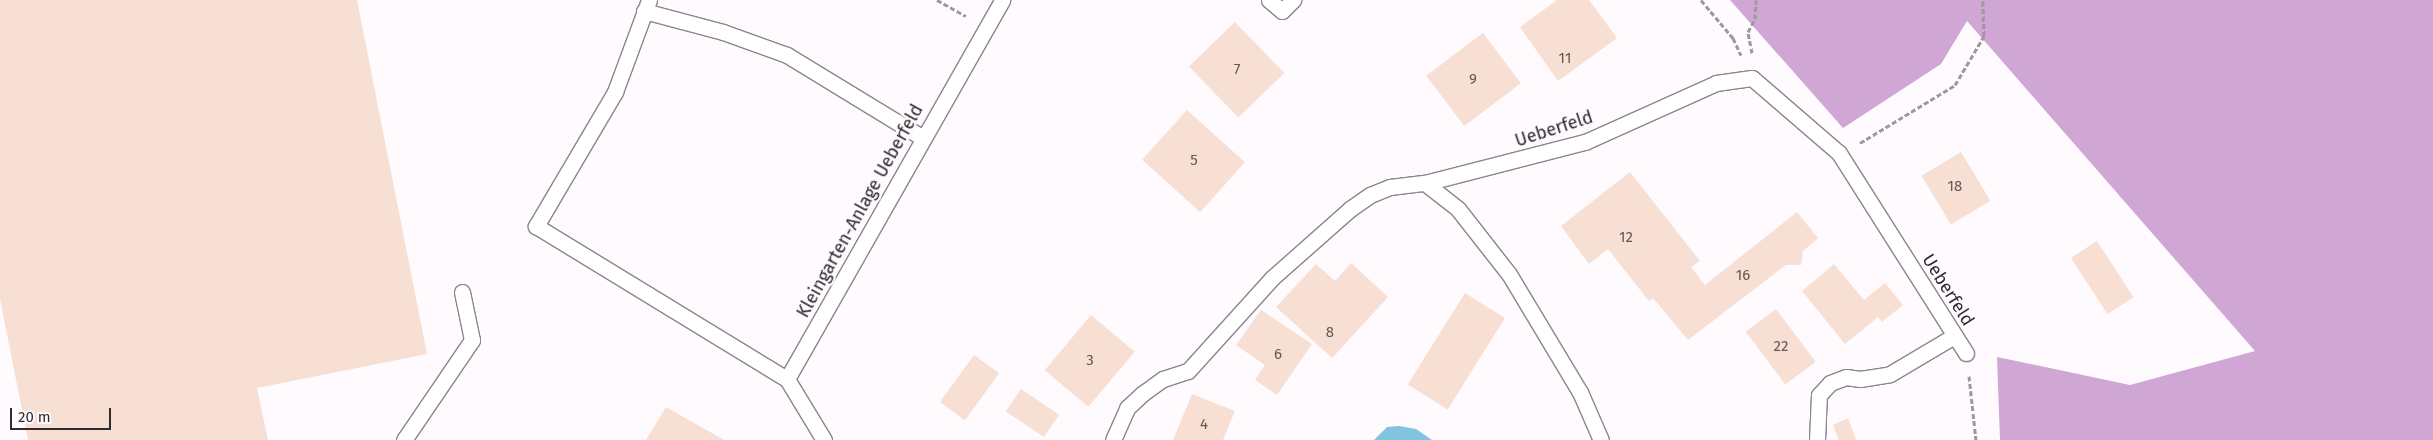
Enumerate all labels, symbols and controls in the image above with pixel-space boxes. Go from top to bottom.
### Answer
house number: 11 [1559,50,1571,68]
house number: 7 [1234,61,1240,79]
house number: 9 [1469,71,1477,89]
street label: Kleingarten-Anlage Ueberfeld [792,100,928,322]
street label: Ueberfeld [1512,106,1596,152]
house number: 5 [1190,152,1198,170]
house number: 18 [1948,178,1962,196]
house number: 12 [1619,229,1633,247]
street label: Ueberfeld [1917,250,1979,330]
house number: 16 [1736,267,1750,285]
house number: 8 [1326,324,1334,342]
house number: 22 [1774,338,1788,356]
house number: 6 [1274,346,1282,364]
house number: 3 [1086,352,1094,370]
scale bar [12,398,114,430]
text: 20 m [18,408,51,426]
house number: 4 [1200,416,1208,434]

